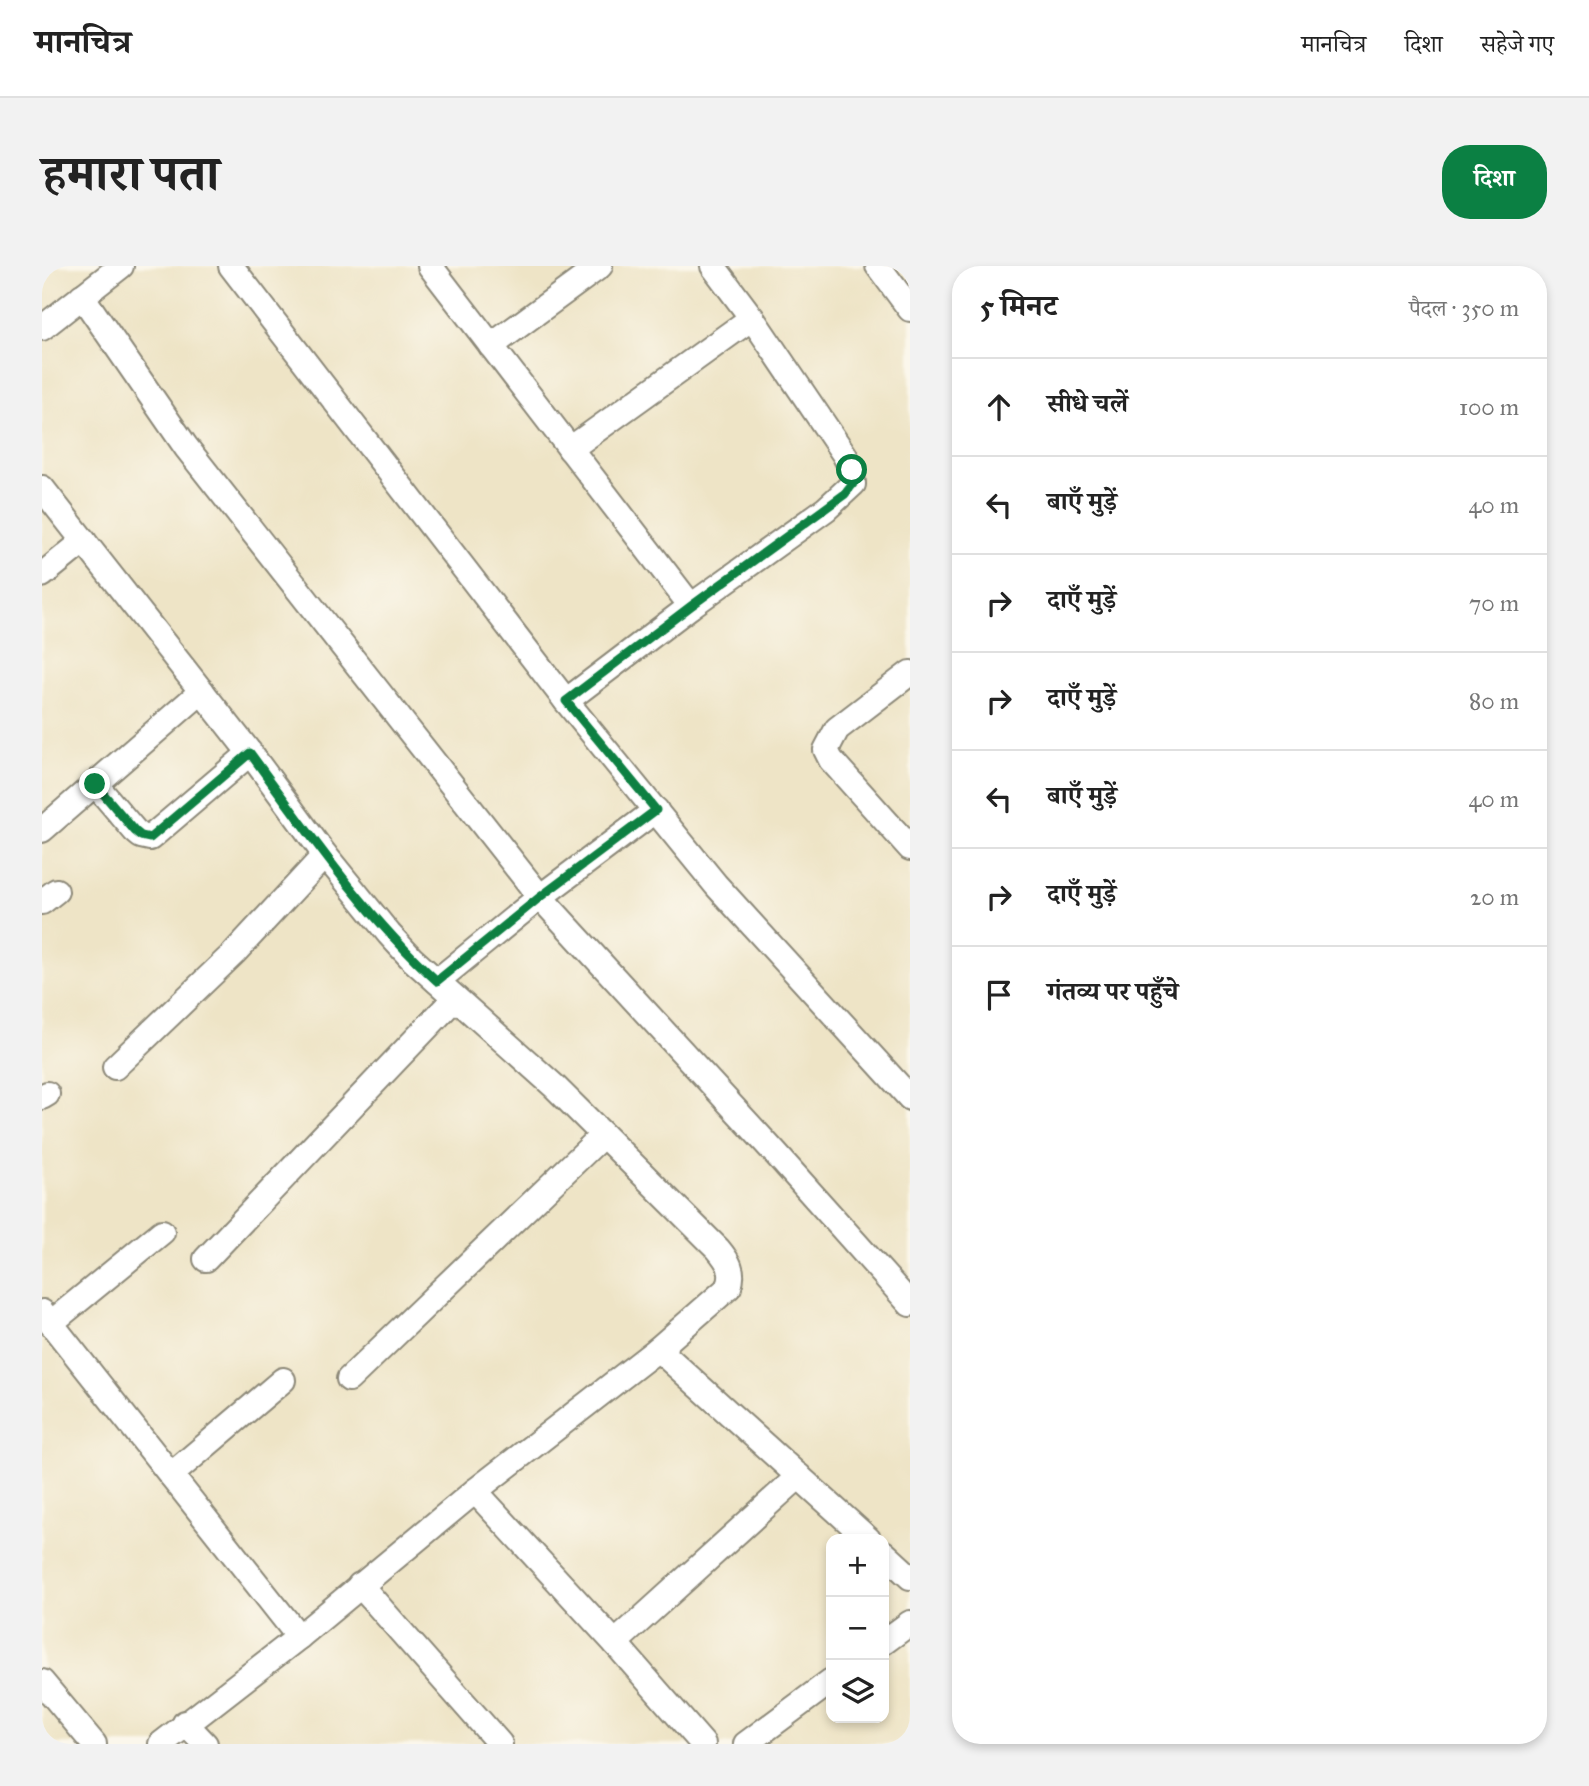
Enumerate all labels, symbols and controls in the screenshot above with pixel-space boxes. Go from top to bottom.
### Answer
text: मानचित्र [35,22,131,62]
text: मानचित्र [1301,29,1366,59]
text: दिशा [1404,29,1443,59]
text: सहेजे गए [1481,29,1554,59]
text: हमारा पता [42,144,219,203]
button: दिशा [1442,145,1547,219]
text: 5 मिनट [980,288,1057,324]
text: पैदल · 350 m [1409,294,1519,322]
text: सीधे चलें [1047,387,1128,419]
icon: ahead [980,388,1018,426]
text: 100 m [1459,393,1519,421]
route start [836,454,867,485]
text: बाएँ मुड़ें [1047,485,1117,517]
icon: left [980,486,1018,524]
text: 40 m [1469,491,1519,519]
text: दाएँ मुड़ें [1047,583,1116,615]
icon: right [980,584,1018,622]
text: 70 m [1469,589,1519,617]
text: दाएँ मुड़ें [1047,681,1116,713]
icon: right [980,682,1018,720]
text: 80 m [1469,687,1519,715]
route end [79,768,110,799]
text: बाएँ मुड़ें [1047,779,1117,811]
icon: left [980,780,1018,818]
text: 40 m [1469,785,1519,813]
text: दाएँ मुड़ें [1047,877,1116,909]
icon: right [980,878,1018,916]
text: 20 m [1470,883,1519,911]
text: गंतव्य पर पहुँचे [1047,975,1178,1007]
icon: arrive [980,976,1018,1014]
map controls [826,1534,889,1723]
button: + [826,1534,889,1597]
button: − [826,1597,889,1660]
button: layers [826,1660,889,1723]

